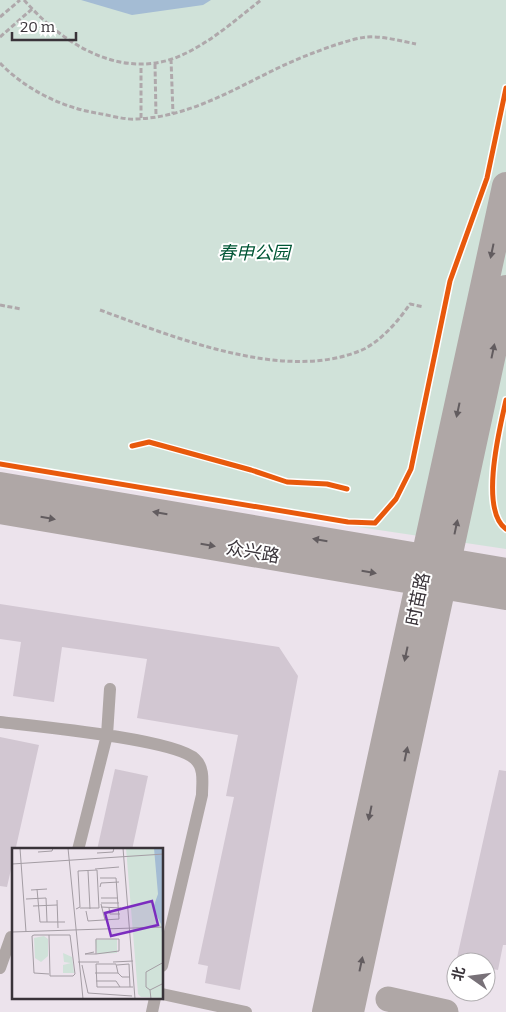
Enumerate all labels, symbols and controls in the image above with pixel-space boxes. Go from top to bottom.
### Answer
scale bar [12,10,76,42]
text: 20 m [20,18,56,36]
park label: 春申公园 [218,242,293,264]
one-way arrow [488,243,496,258]
one-way arrow [489,343,497,358]
one-way arrow [454,402,462,417]
one-way arrow [151,508,167,516]
one-way arrow [40,514,56,522]
one-way arrow [452,519,460,535]
street label: 众兴路 [225,536,281,568]
one-way arrow [312,536,328,544]
one-way arrow [201,541,217,549]
one-way arrow [361,568,377,576]
street label: 时苗路 [402,570,434,628]
one-way arrow [401,646,409,662]
one-way arrow [403,746,411,762]
one-way arrow [366,805,374,821]
inset map [12,848,164,1000]
north arrow [446,952,496,1002]
one-way arrow [357,957,365,972]
text: 北 [449,965,469,983]

